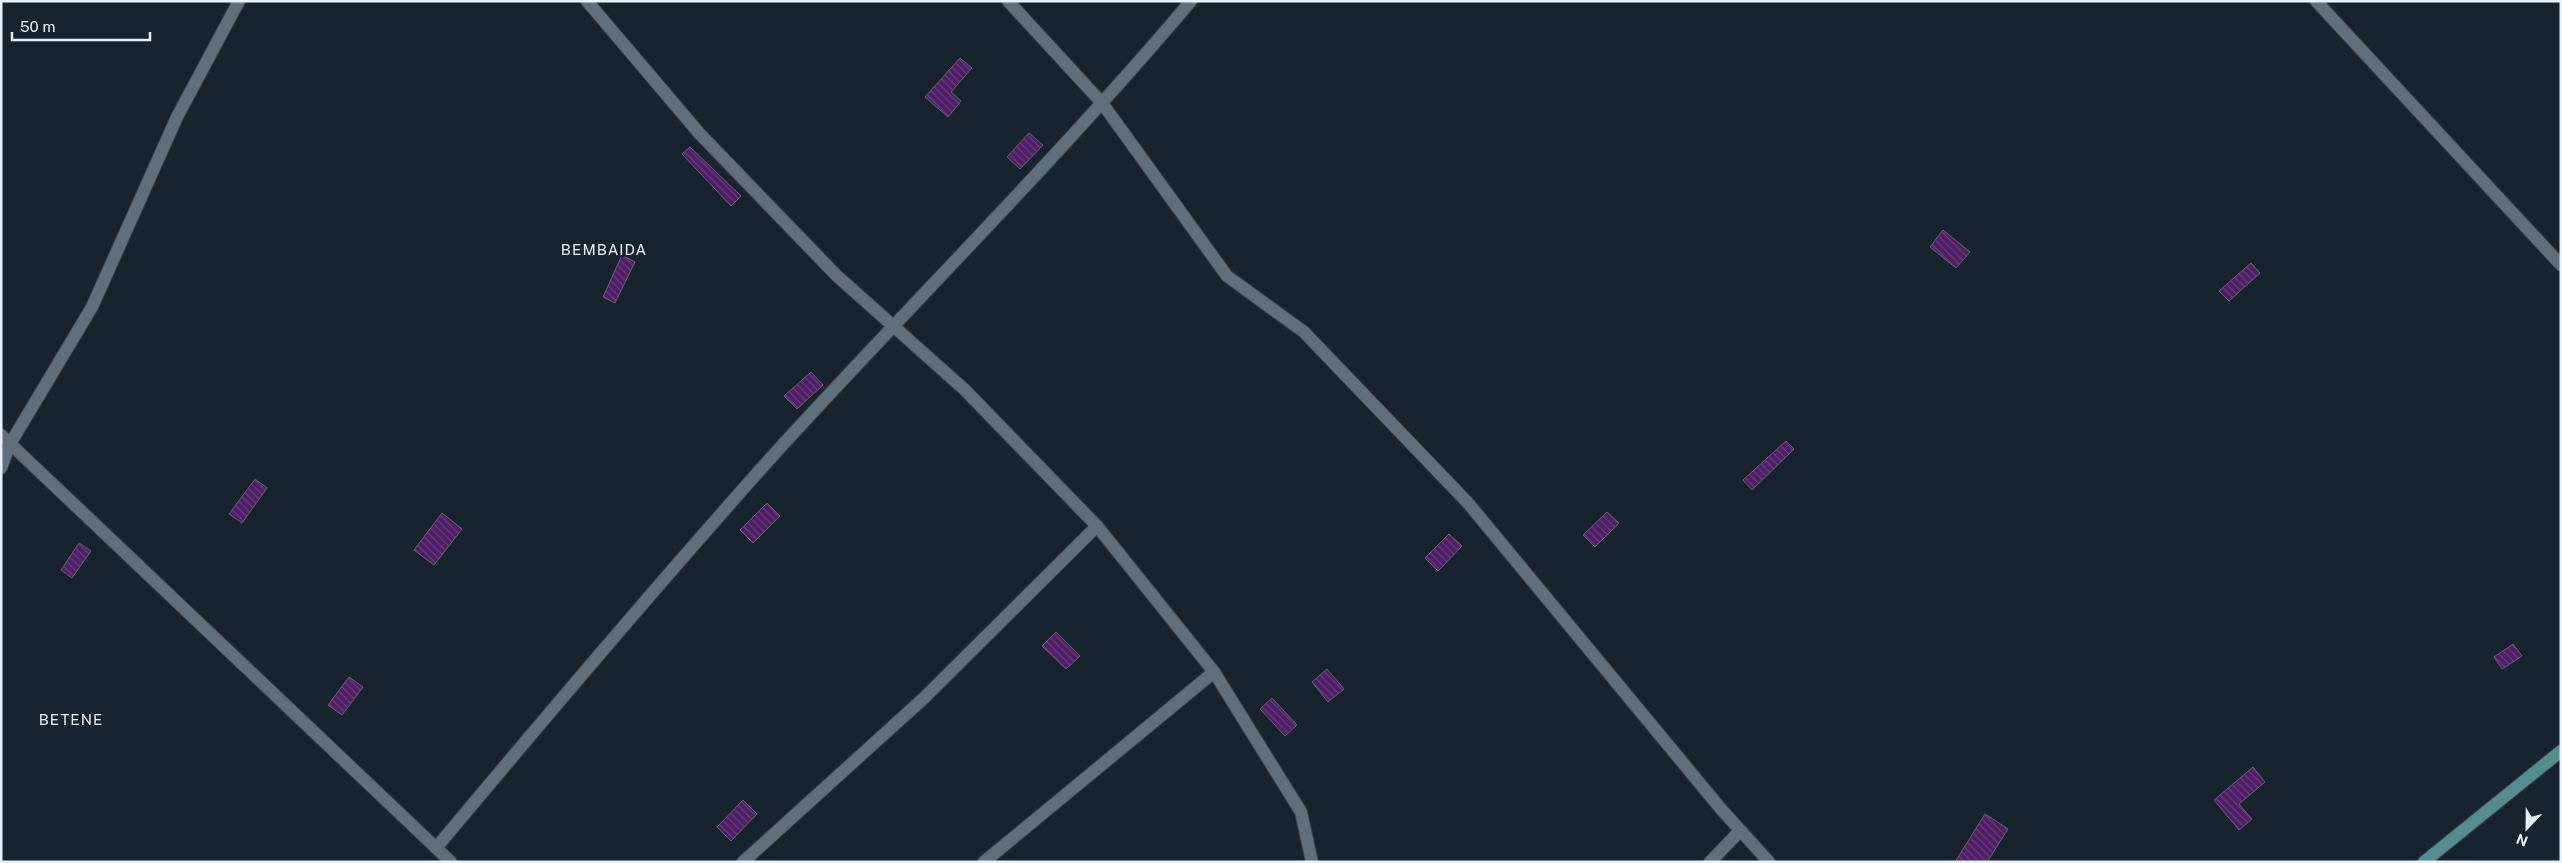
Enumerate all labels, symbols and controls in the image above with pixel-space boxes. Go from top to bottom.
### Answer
scale bar [12,10,150,42]
text: 50 m [20,18,55,35]
district label: BEMBAIDA [561,241,647,258]
district label: BETENE [39,711,103,728]
north arrow [2502,803,2552,853]
text: N [2514,831,2530,850]

